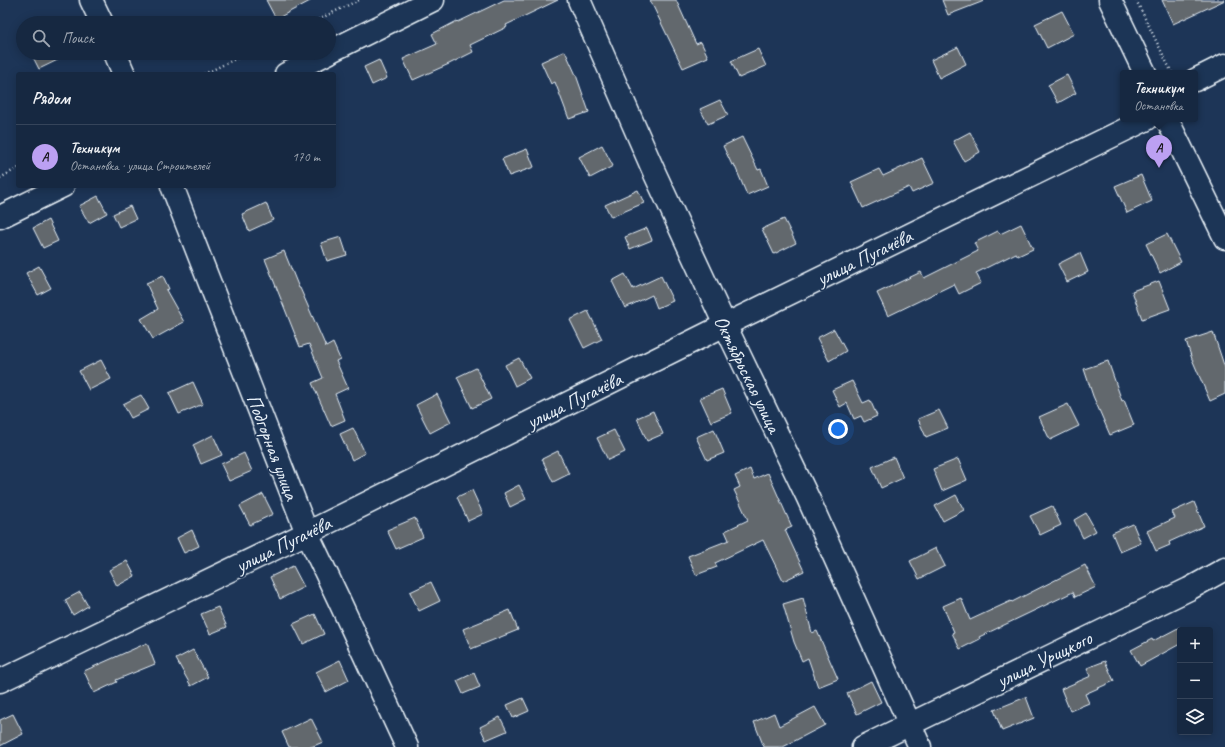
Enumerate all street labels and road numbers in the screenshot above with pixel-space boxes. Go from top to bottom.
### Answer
street label: улица Пугачёва [811,223,917,292]
street label: Октябрьская улица [708,311,788,439]
street label: улица Пугачёва [521,366,627,435]
street label: Подгорная улица [241,391,305,505]
street label: улица Пугачёва [230,510,336,579]
street label: улица Урицкого [992,625,1097,694]

